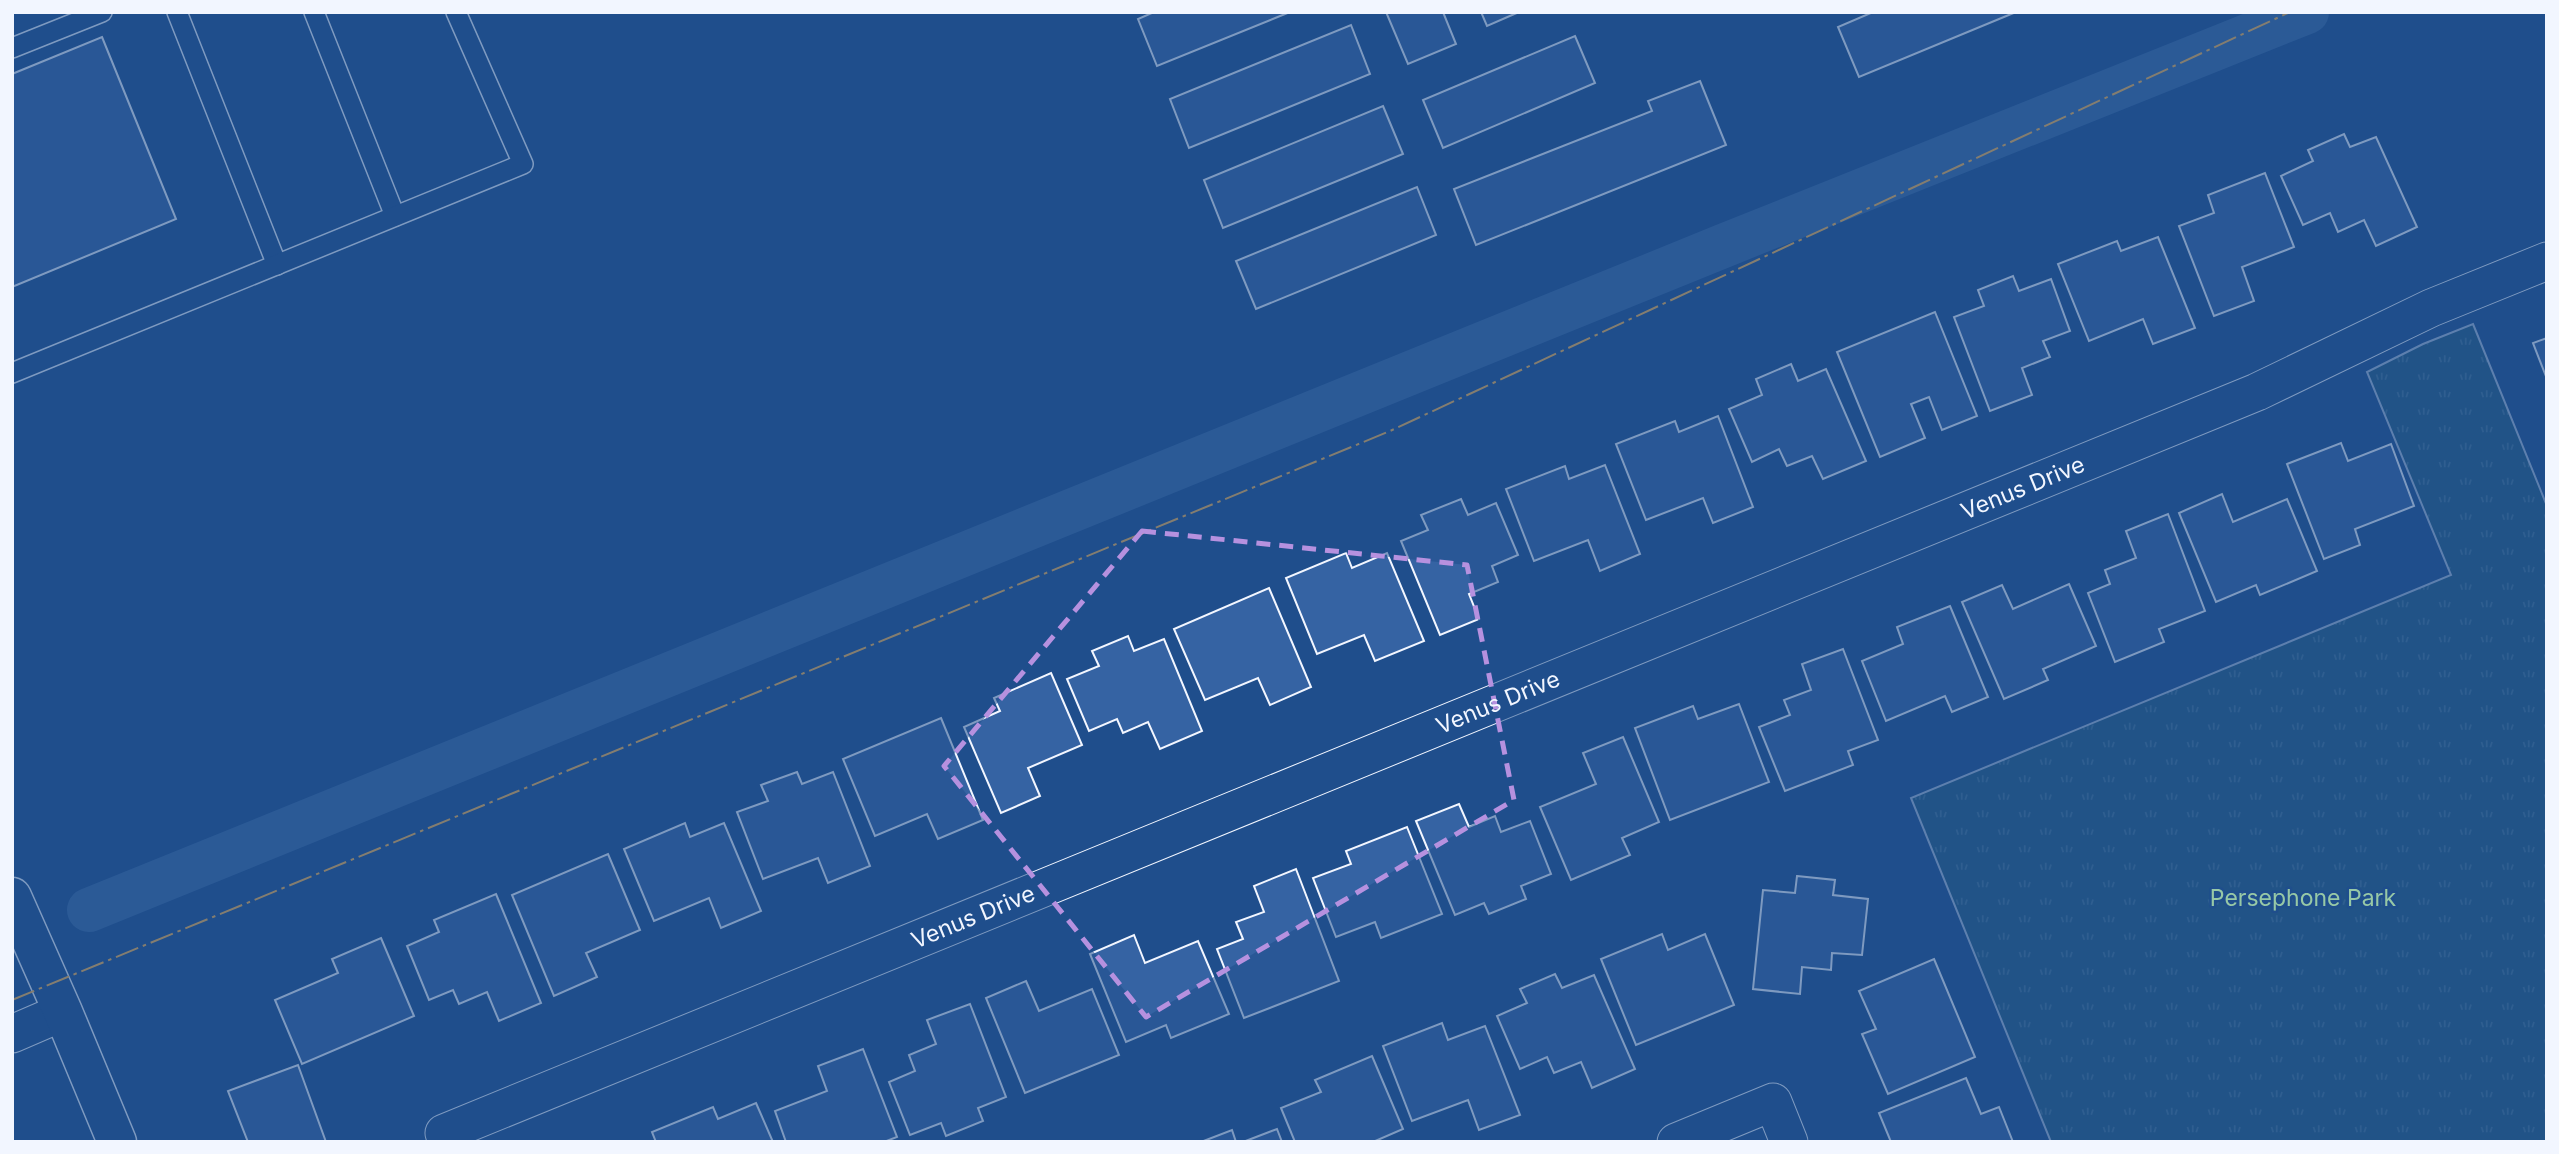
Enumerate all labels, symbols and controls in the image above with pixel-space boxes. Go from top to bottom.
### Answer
street label: Venus Drive [1957,450,2089,525]
street label: Venus Drive [1432,665,1564,740]
street label: Venus Drive [907,879,1039,955]
park label: Persephone Park [2210,884,2397,912]

